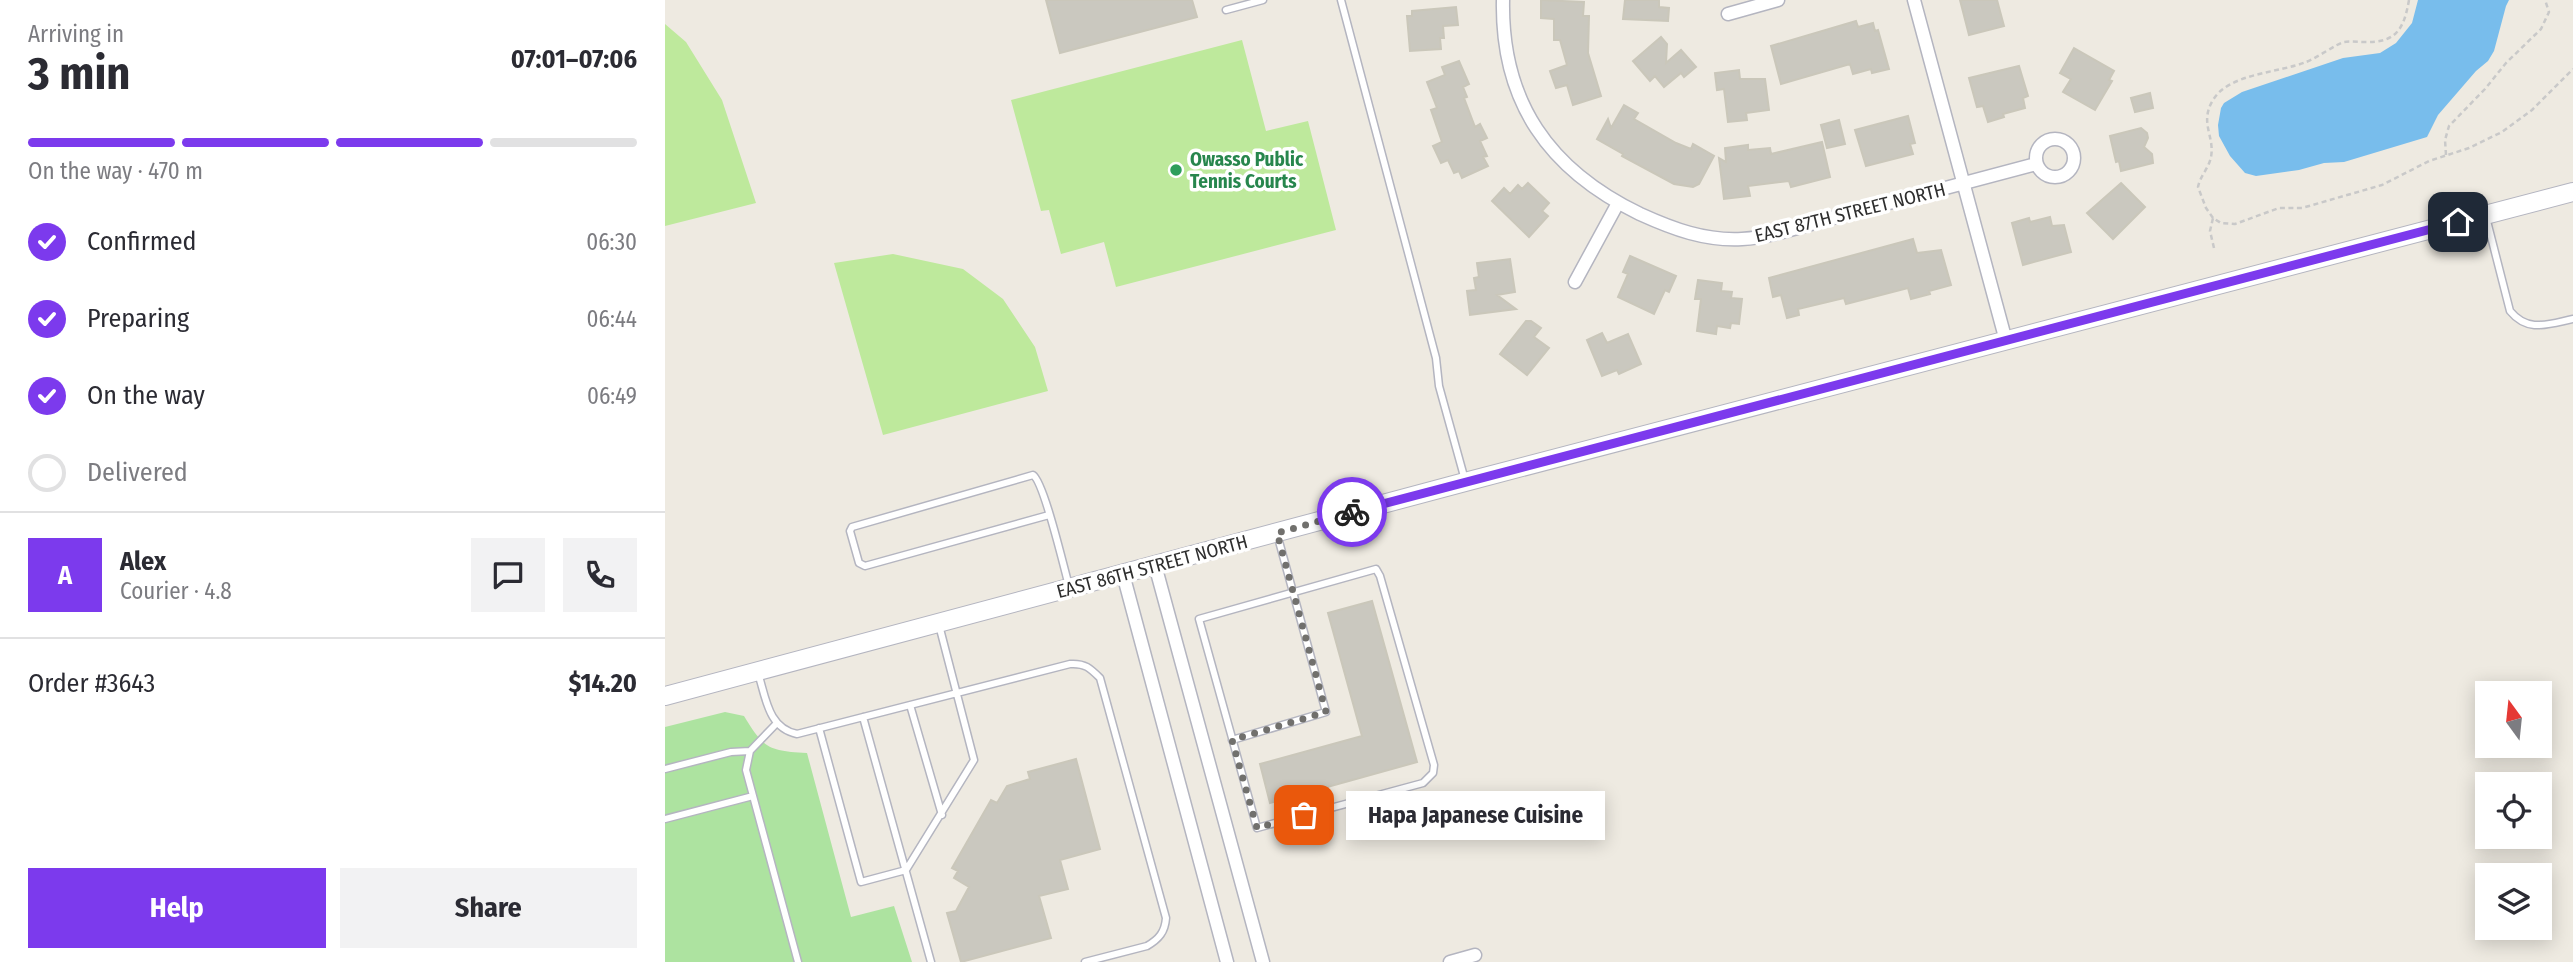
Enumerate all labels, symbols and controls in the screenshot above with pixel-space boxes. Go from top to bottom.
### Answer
text: Arriving in [28,20,124,48]
text: 07:01–07:06 [511,44,637,75]
text: 3 min [28,46,130,101]
place label: Owasso Public Tennis Courts [1190,148,1304,193]
text: On the way · 470 m [28,157,203,185]
marker: Owasso Public Tennis Courts [1168,162,1184,178]
street label: EAST 87TH STREET NORTH [1752,178,1948,247]
pin [2428,192,2488,252]
icon: home [2439,203,2477,241]
icon: check [28,223,66,261]
text: Confirmed [87,226,197,257]
text: 06:30 [586,228,637,256]
icon: check [28,300,66,338]
text: Preparing [87,303,189,334]
text: 06:44 [587,305,637,333]
icon: check [28,377,66,415]
text: On the way [87,380,205,411]
text: 06:49 [587,382,637,410]
text: Delivered [87,457,188,488]
courier [1317,477,1387,547]
icon: bike [1333,493,1371,531]
street label: EAST 86TH STREET NORTH [1054,530,1250,603]
button: chat [471,538,545,612]
button: phone [563,538,637,612]
text: Alex [120,546,166,577]
text: A [58,560,72,591]
text: Courier · 4.8 [120,577,232,605]
text: Order #3643 [28,668,155,699]
text: $14.20 [568,668,637,699]
north arrow [2475,681,2551,758]
map controls [2475,681,2552,940]
button: locate [2475,772,2552,849]
pin [1274,785,1334,845]
callout: Hapa Japanese Cuisine [1346,790,1605,840]
icon: bag [1285,796,1323,834]
text: Hapa Japanese Cuisine [1368,801,1583,829]
button: layers [2475,863,2552,940]
button: Help [28,868,326,948]
button: Share [340,868,637,948]

